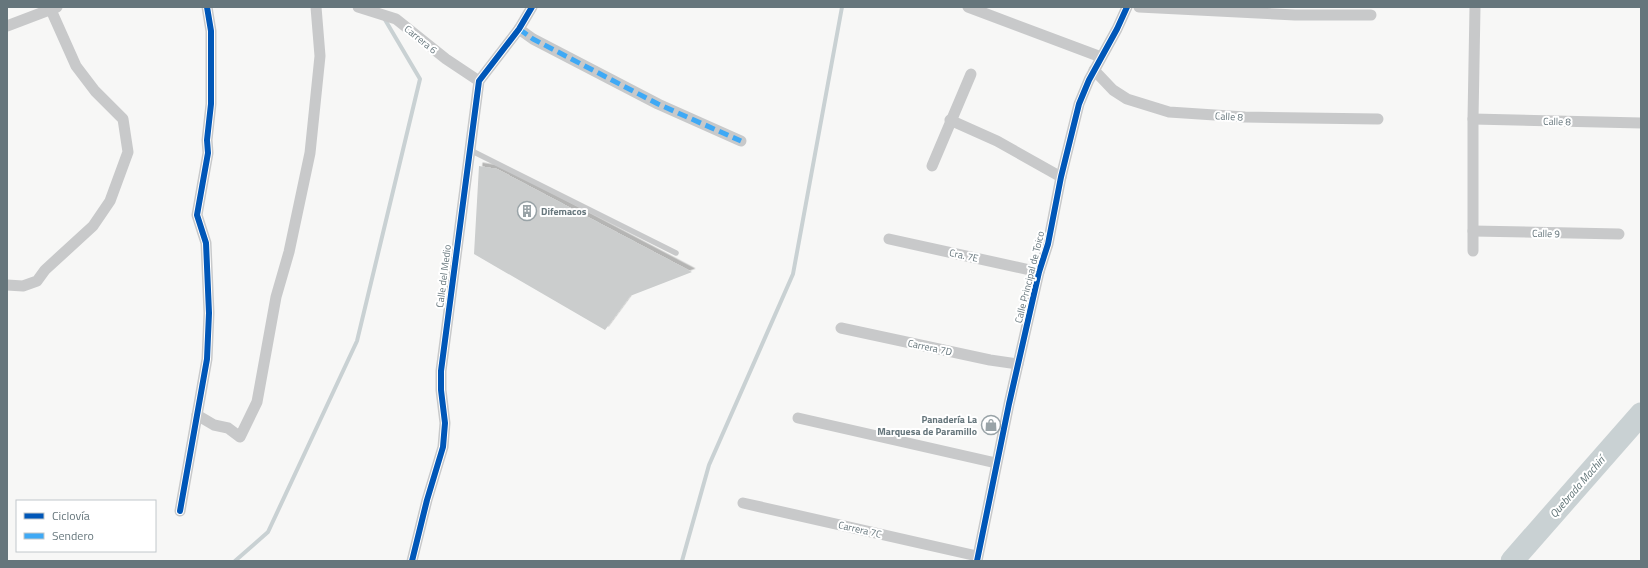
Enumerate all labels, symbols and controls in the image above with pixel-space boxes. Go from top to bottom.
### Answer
street label: Carrera 6 [401,21,441,58]
street label: Calle 8 [1215,108,1244,125]
street label: Calle 8 [1543,114,1571,129]
building icon: Difemacos [516,200,538,222]
place label: Difemacos [541,204,587,219]
street label: Calle 9 [1532,226,1560,241]
street label: Calle Principal de Toico [1011,229,1048,325]
street label: Calle del Medio [432,244,455,308]
street label: Cra. 7E [948,245,980,266]
street label: Carrera 7D [906,335,953,360]
place label: Panadería La Marquesa de Paramillo [877,412,977,439]
shop icon: Panadería La Marquesa de Paramillo [980,414,1002,436]
water label: Quebrada Machirí [1546,451,1610,521]
legend [16,500,156,552]
text: Ciclovía [52,506,90,525]
street label: Carrera 7C [837,517,884,542]
text: Sendero [52,526,94,545]

